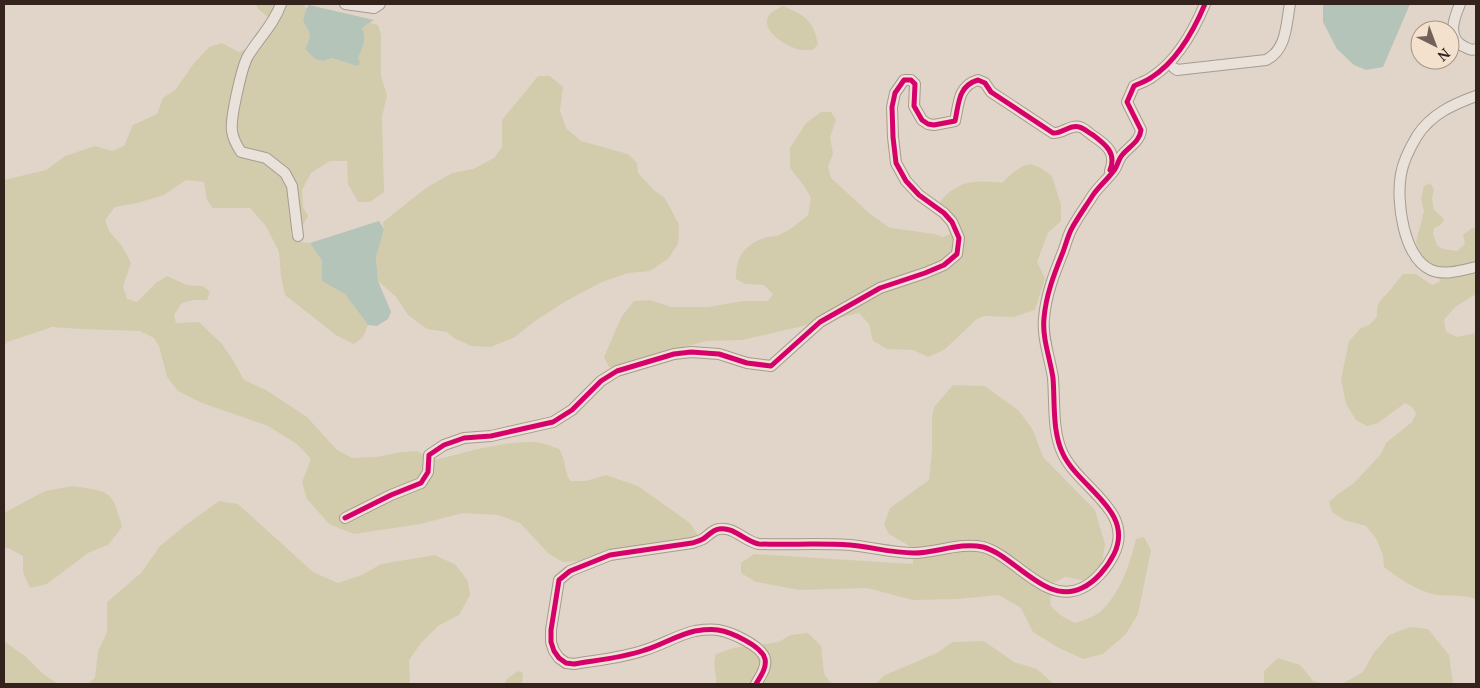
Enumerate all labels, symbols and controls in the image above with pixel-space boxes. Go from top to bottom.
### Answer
north arrow [1410,20,1460,70]
text: N [1434,44,1454,66]

